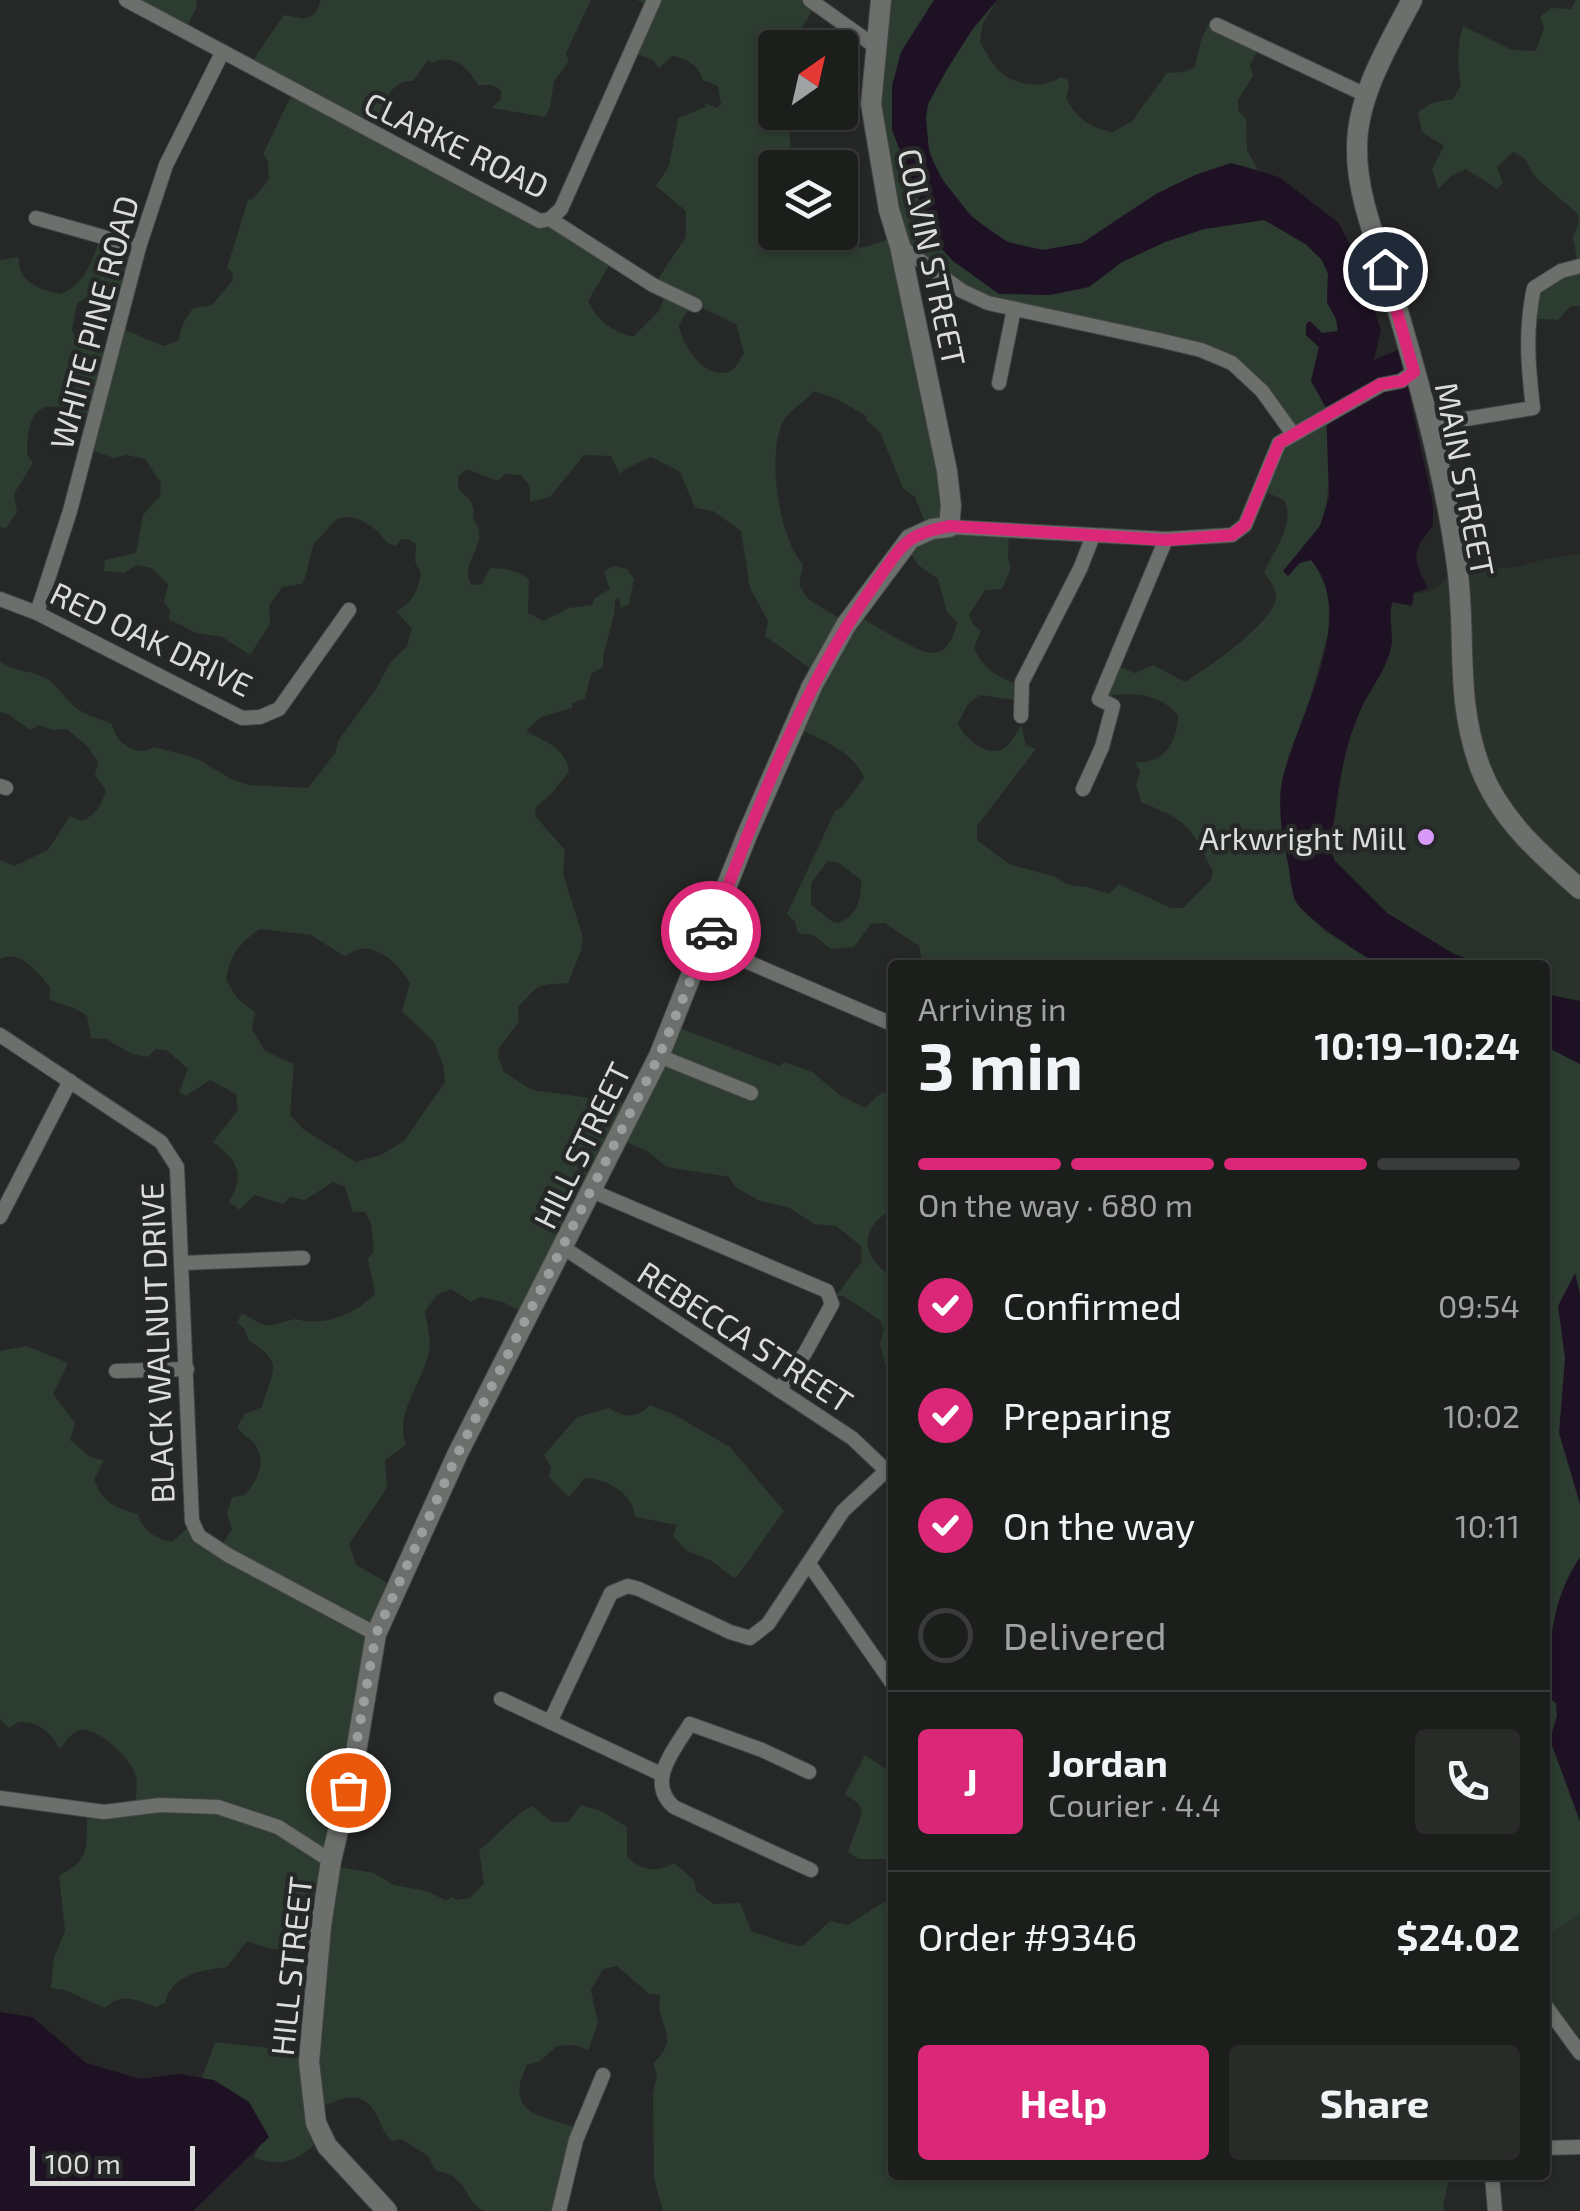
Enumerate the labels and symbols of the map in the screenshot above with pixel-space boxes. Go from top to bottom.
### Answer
north arrow [758,30,858,130]
street label: CLARKE ROAD [359,83,555,205]
street label: COLVIN STREET [891,145,975,369]
street label: WHITE PINE ROAD [41,191,145,453]
pin [1343,227,1428,312]
street label: MAIN STREET [1429,379,1503,579]
street label: RED OAK DRIVE [45,573,259,703]
place label: Arkwright Mill [1199,818,1406,856]
marker: Arkwright Mill [1415,826,1437,848]
courier [661,881,761,981]
street label: HILL STREET [525,1056,637,1234]
street label: BLACK WALNUT DRIVE [131,1182,181,1504]
street label: REBECCA STREET [631,1252,861,1420]
pin [306,1748,391,1833]
street label: HILL STREET [262,1875,318,2057]
scale bar [30,2141,195,2186]

